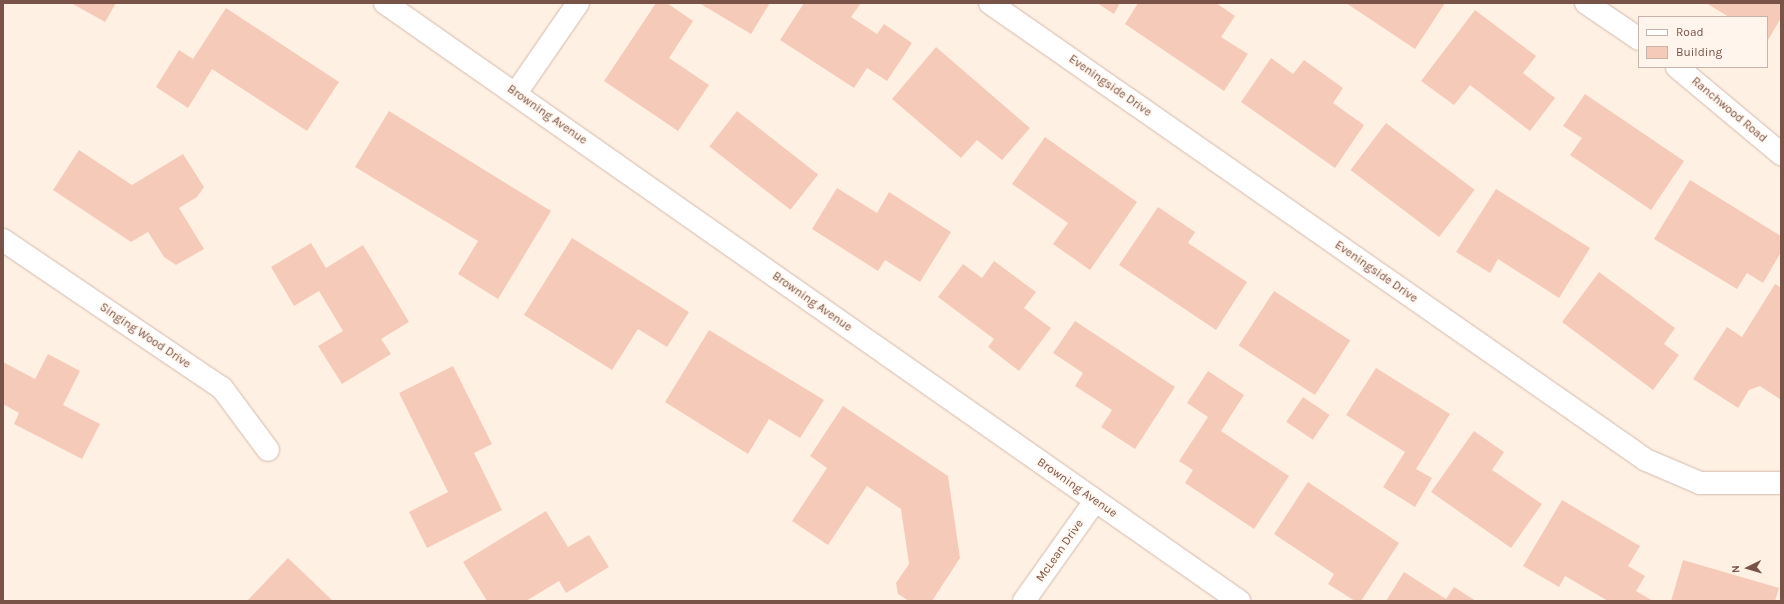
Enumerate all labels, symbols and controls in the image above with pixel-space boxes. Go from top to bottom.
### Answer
legend [1638,16,1768,68]
text: Road [1676,25,1704,39]
text: Building [1676,45,1722,59]
street label: Eveningside Drive [1066,52,1154,120]
street label: Ranchwood Road [1688,74,1770,146]
street label: Browning Avenue [504,82,590,148]
street label: Eveningside Drive [1332,238,1420,306]
street label: Browning Avenue [769,269,855,335]
street label: Singing Wood Drive [97,300,193,372]
street label: Browning Avenue [1034,455,1120,521]
street label: McLean Drive [1033,517,1087,585]
north arrow [1728,548,1768,588]
text: N [1729,565,1742,574]

